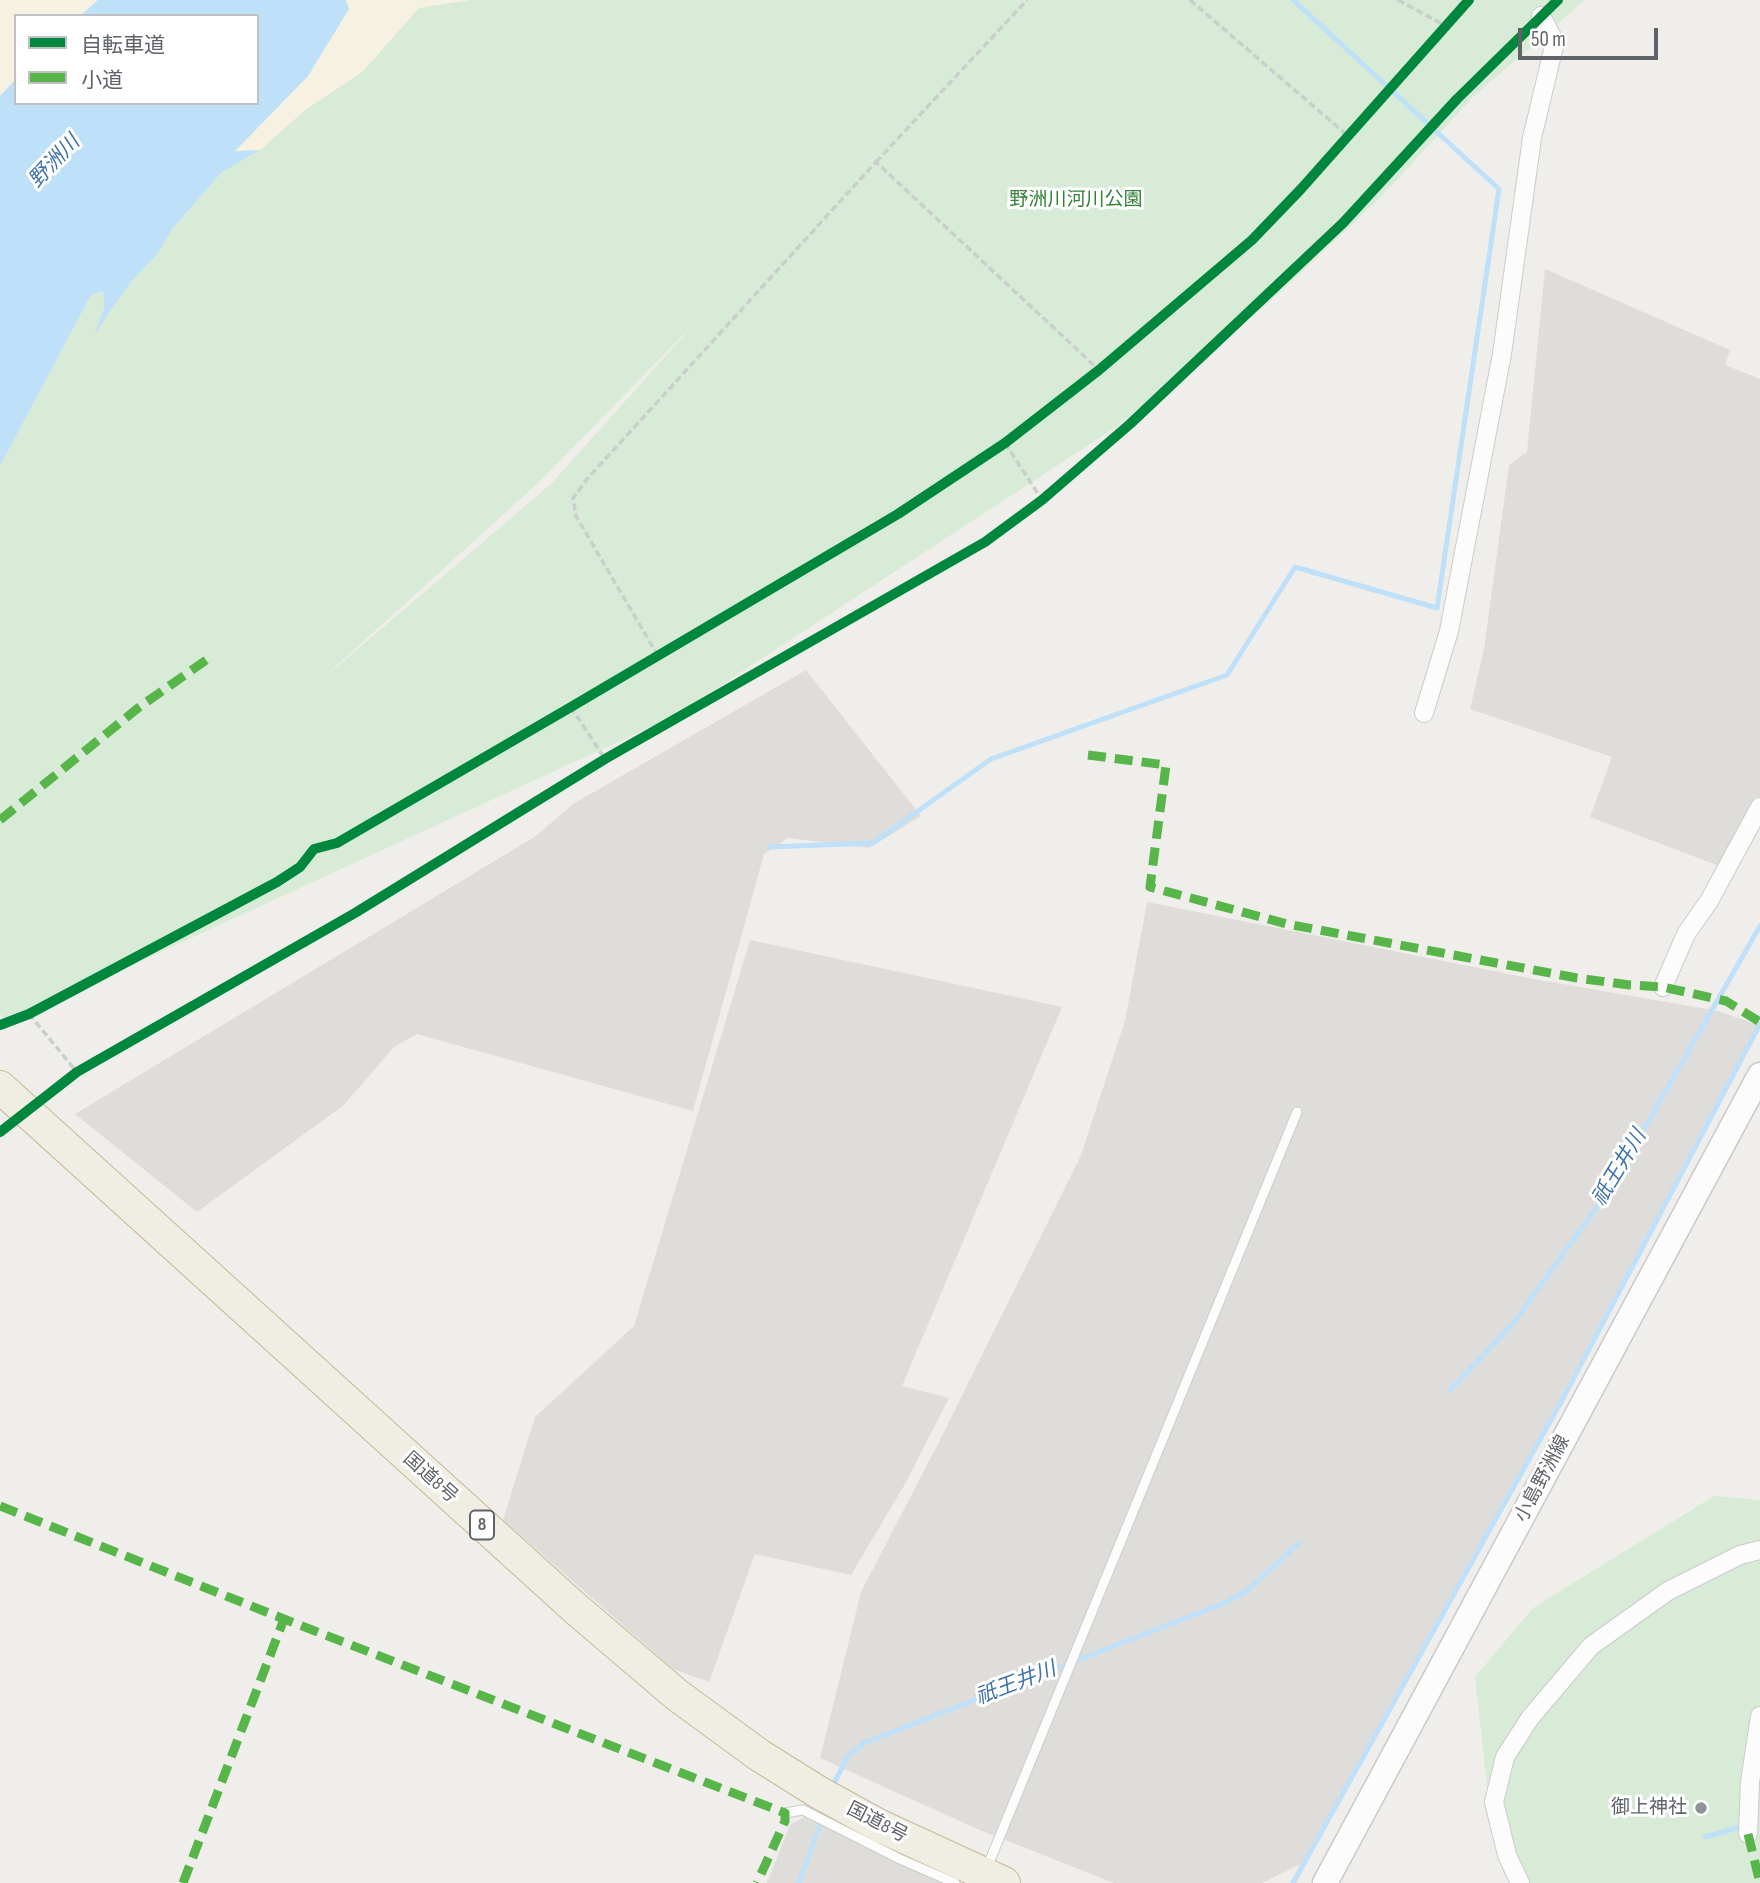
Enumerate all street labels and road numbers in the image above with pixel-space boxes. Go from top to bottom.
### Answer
street label: 小島野洲線 [1511,1432,1575,1526]
street label: 国道8号 [398,1448,462,1508]
road number: 8 [470,1510,494,1540]
street label: 国道8号 [843,1798,911,1848]

